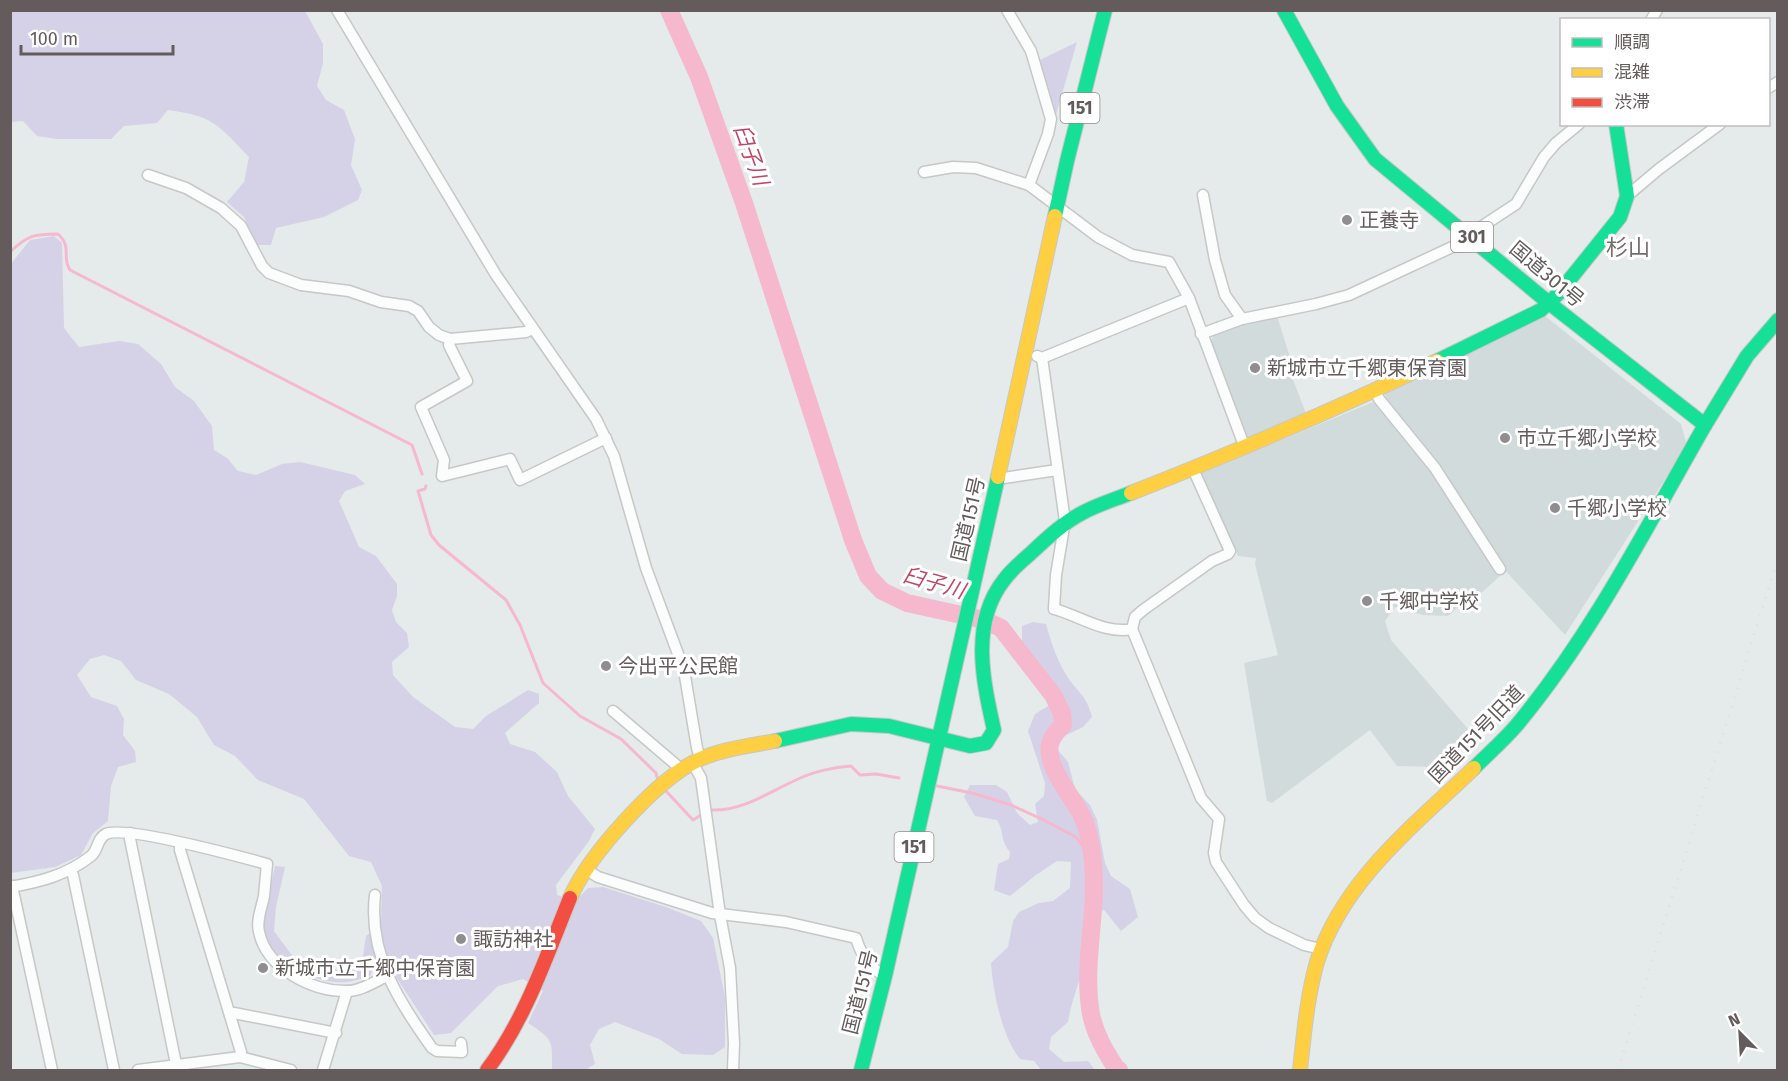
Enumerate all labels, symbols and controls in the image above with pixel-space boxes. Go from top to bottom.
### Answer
scale bar [21,18,172,56]
legend [1560,18,1770,126]
text: 100 m [30,28,78,50]
text: 順調 [1614,31,1650,53]
text: 混雑 [1614,61,1650,83]
text: 渋滞 [1614,91,1650,113]
road number: 151 [1060,93,1100,123]
water label: 臼子川 [728,121,775,191]
place label: 正養寺 [1359,208,1419,232]
marker: 正養寺 [1340,213,1354,227]
road number: 301 [1451,222,1493,252]
district label: 杉山 [1606,234,1650,261]
street label: 国道301号 [1505,236,1589,312]
place label: 新城市立千郷東保育園 [1267,356,1467,380]
marker: 新城市立千郷東保育園 [1248,361,1262,375]
place label: 市立千郷小学校 [1517,426,1657,450]
marker: 市立千郷小学校 [1498,431,1512,445]
street label: 国道151号 [947,474,989,564]
place label: 千郷小学校 [1567,496,1667,520]
marker: 千郷小学校 [1548,501,1562,515]
water label: 臼子川 [900,562,970,605]
place label: 千郷中学校 [1379,589,1479,613]
marker: 千郷中学校 [1360,594,1374,608]
place label: 今出平公民館 [618,654,738,678]
marker: 今出平公民館 [599,659,613,673]
street label: 国道151号旧道 [1423,680,1529,788]
road number: 151 [894,832,934,862]
place label: 諏訪神社 [473,927,553,951]
marker: 諏訪神社 [454,932,468,946]
street label: 国道151号 [838,947,882,1037]
place label: 新城市立千郷中保育園 [275,956,475,980]
marker: 新城市立千郷中保育園 [256,961,270,975]
north arrow [1710,1003,1770,1063]
text: N [1725,1009,1743,1031]

